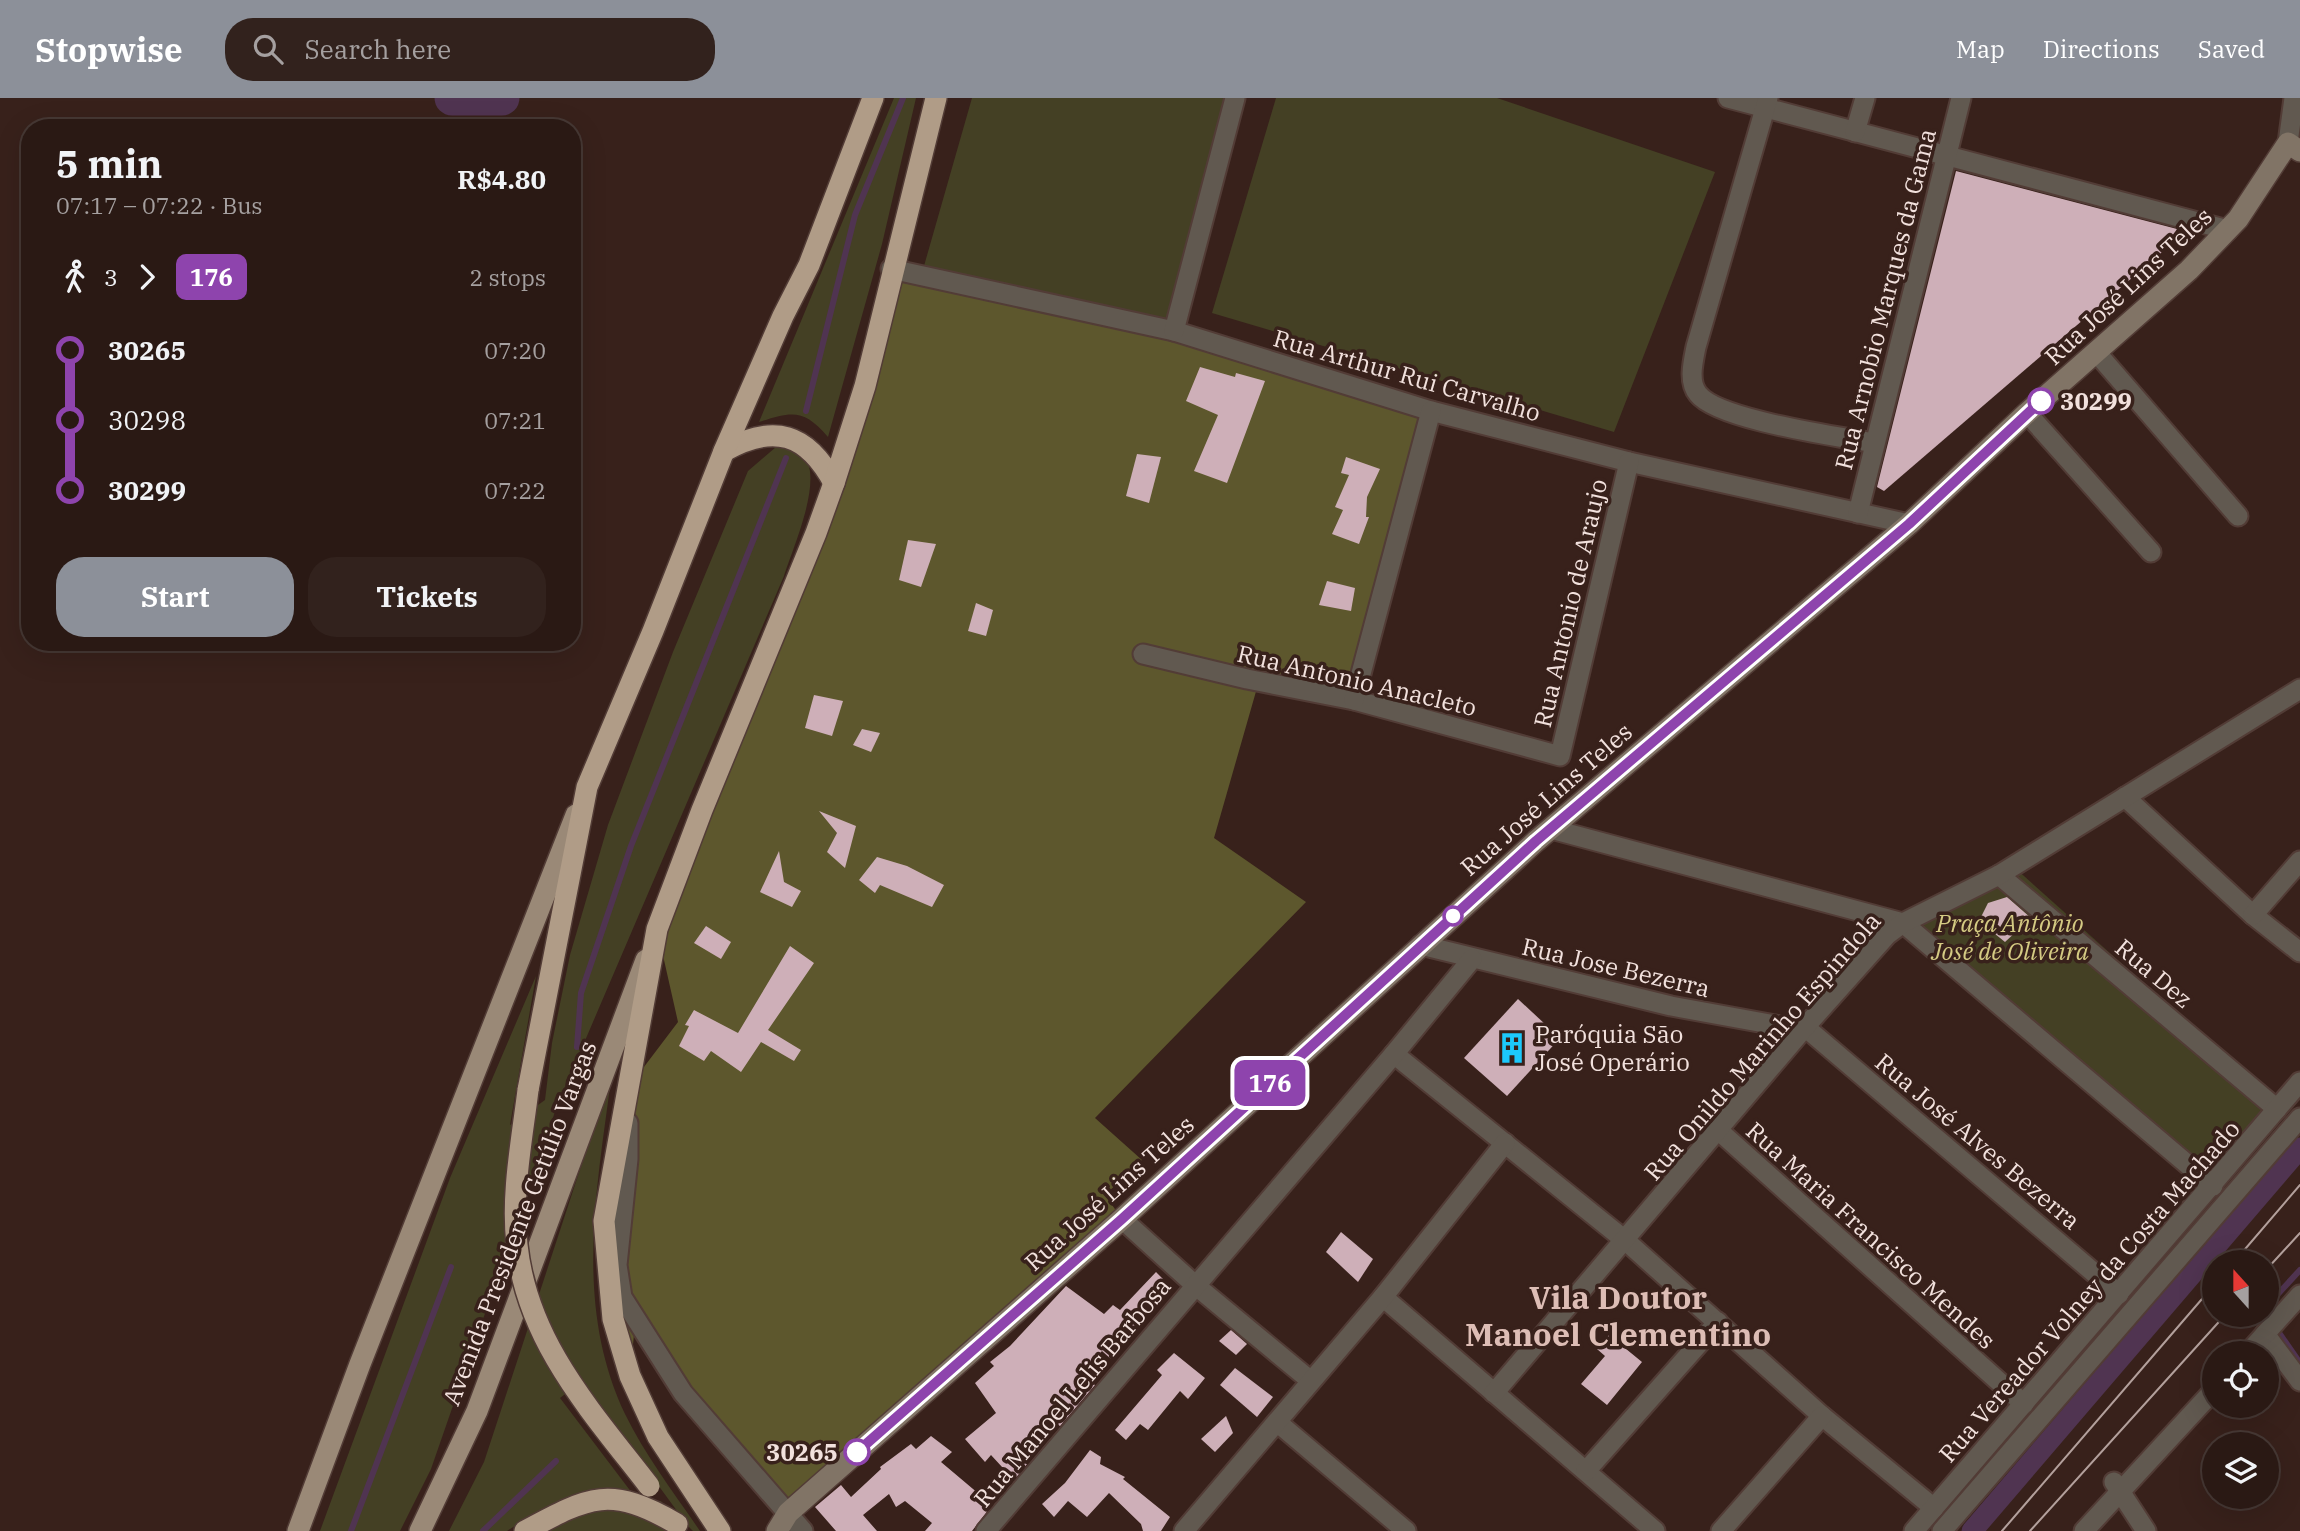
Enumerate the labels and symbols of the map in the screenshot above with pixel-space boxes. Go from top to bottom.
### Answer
street label: Rua Arnobio Marques da Gama [1827,125,1943,473]
street label: Rua José Lins Teles [2038,200,2218,372]
street label: Rua Arthur Rui Carvalho [1270,322,1544,428]
place label: 30299 [2060,385,2132,417]
marker: 30299 [2028,388,2054,414]
street label: Rua Antonio de Araujo [1526,476,1614,730]
street label: Rua Antonio Anacleto [1234,637,1480,723]
street label: Rua José Lins Teles [1453,716,1639,882]
street label: Rua Onildo Marinho Espindola [1637,905,1887,1187]
unlabelled marker [1443,906,1463,926]
park label: Praça Antônio José de Oliveira [1930,907,2089,967]
street label: Rua Jose Bezerra [1519,930,1713,1004]
street label: Rua Dez [2109,931,2199,1015]
place label: Paróquia São José Operário [1535,1018,1690,1078]
building icon: Paróquia São José Operário [1495,1031,1529,1065]
street label: Avenida Presidente Getúlio Vargas [435,1036,603,1410]
street label: Rua José Alves Bezerra [1869,1046,2087,1236]
line badge: 176 [1230,1060,1310,1106]
street label: Rua José Lins Teles [1017,1108,1201,1278]
street label: Rua Vereador Volney da Costa Machado [1931,1113,2247,1469]
street label: Rua Maria Francisco Mendes [1739,1114,2003,1356]
north arrow [2202,1250,2278,1326]
street label: Rua Manoel Lelis Barbosa [966,1271,1178,1513]
district label: Vila Doutor Manoel Clementino [1465,1276,1771,1355]
place label: 30265 [766,1436,838,1468]
marker: 30265 [844,1439,870,1465]

